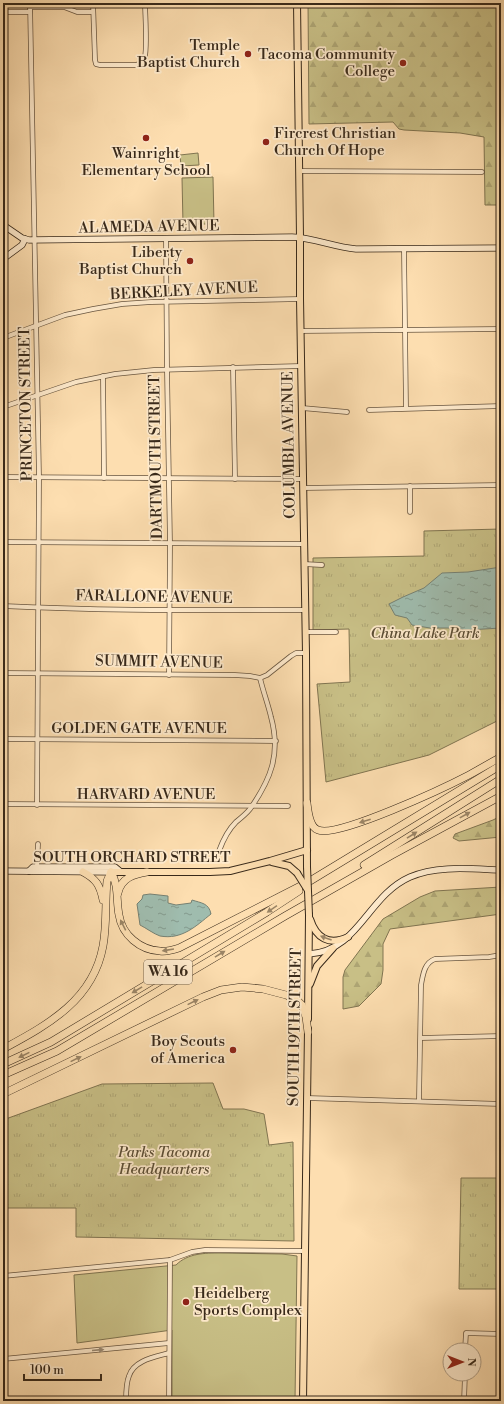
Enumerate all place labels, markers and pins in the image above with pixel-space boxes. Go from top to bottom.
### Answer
place label: Temple Baptist Church [136,36,240,72]
place label: Tacoma Community College [258,45,396,81]
marker: Temple Baptist Church [243,49,253,59]
marker: Tacoma Community College [398,58,408,68]
place label: Fircrest Christian Church Of Hope [274,124,396,160]
marker: Wainright Elementary School [141,133,151,143]
marker: Fircrest Christian Church Of Hope [261,137,271,147]
place label: Wainright Elementary School [82,144,211,180]
place label: Liberty Baptist Church [78,243,183,279]
marker: Liberty Baptist Church [185,256,195,266]
place label: Boy Scouts of America [150,1032,225,1068]
marker: Boy Scouts of America [228,1045,238,1055]
place label: Heidelberg Sports Complex [194,1284,302,1320]
marker: Heidelberg Sports Complex [181,1297,191,1307]

